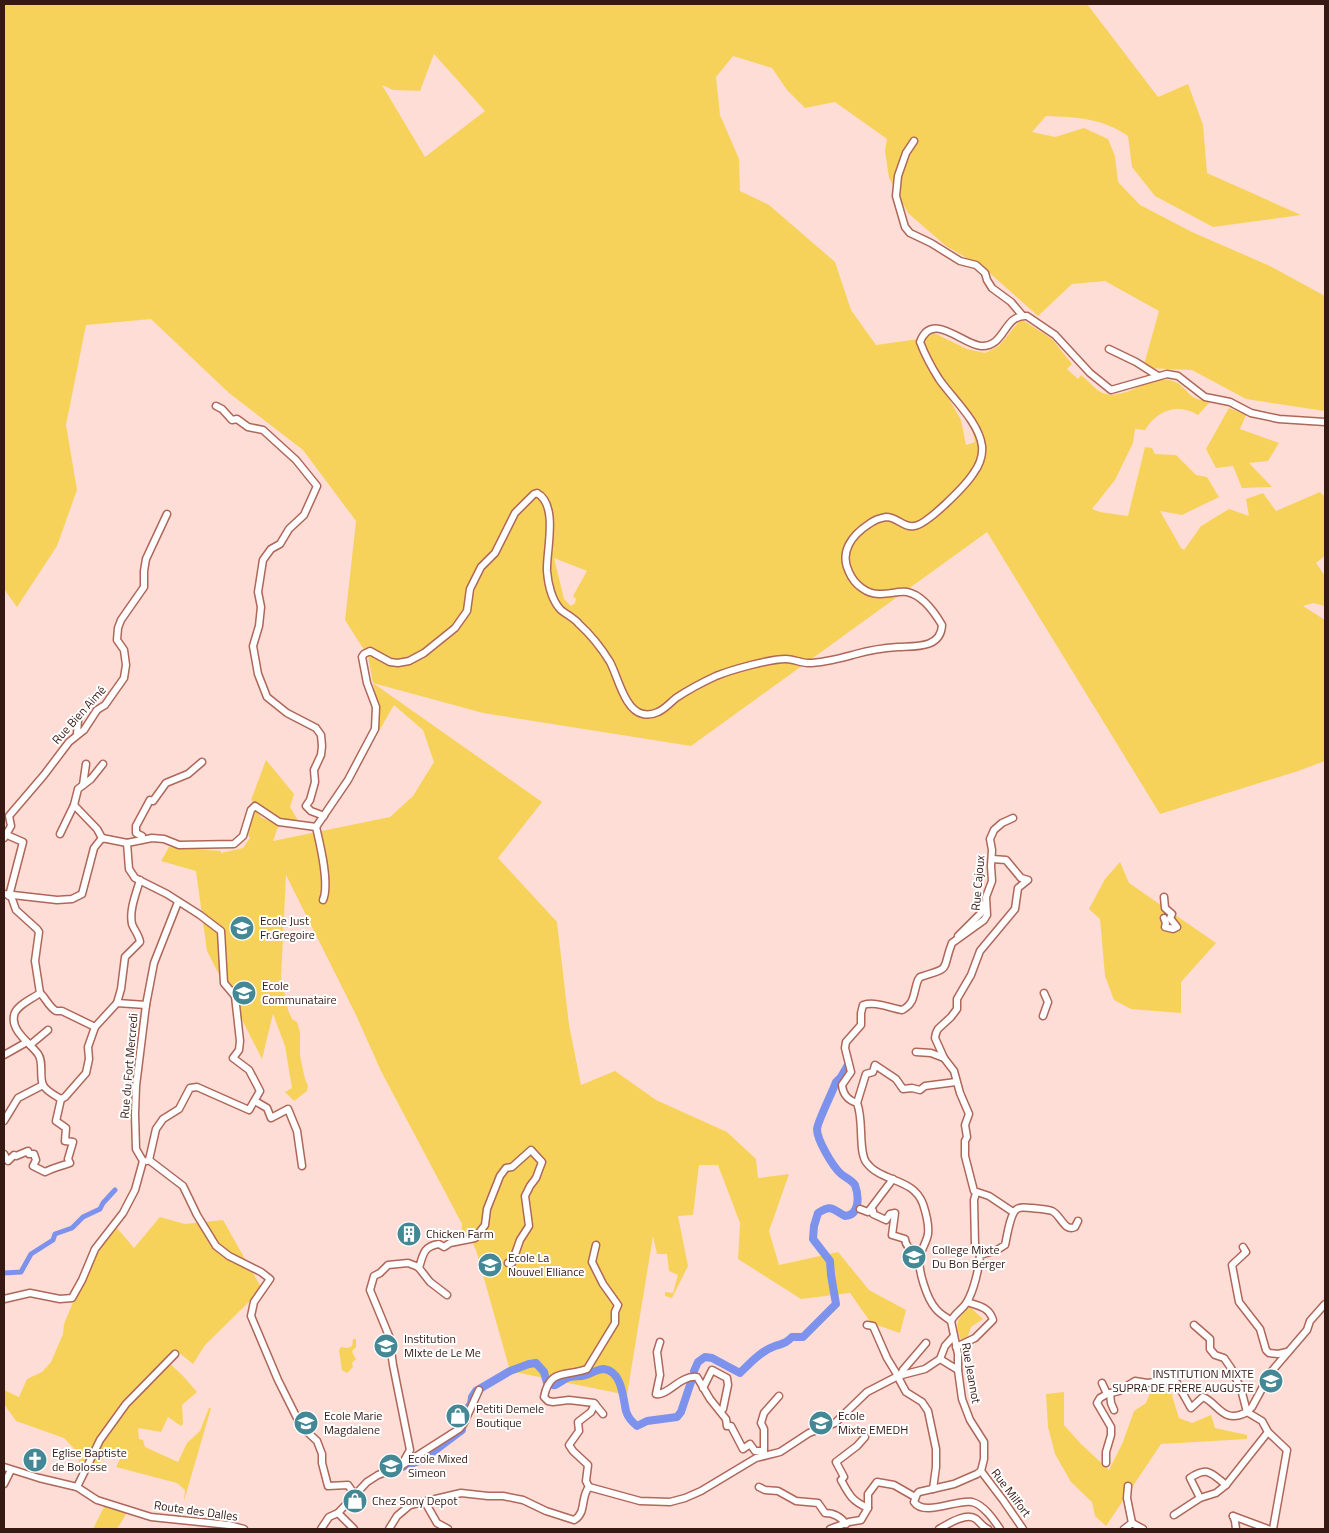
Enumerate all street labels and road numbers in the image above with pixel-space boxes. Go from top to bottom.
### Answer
street label: Rue Bien Aimé [47,681,110,748]
street label: Rue Cajoux [966,854,989,912]
street label: Rue du Fort Mercredi [114,1013,143,1119]
street label: Rue Jeannot [957,1341,986,1406]
street label: Rue Milfort [987,1464,1036,1522]
street label: Route des Dalles [153,1495,240,1526]

